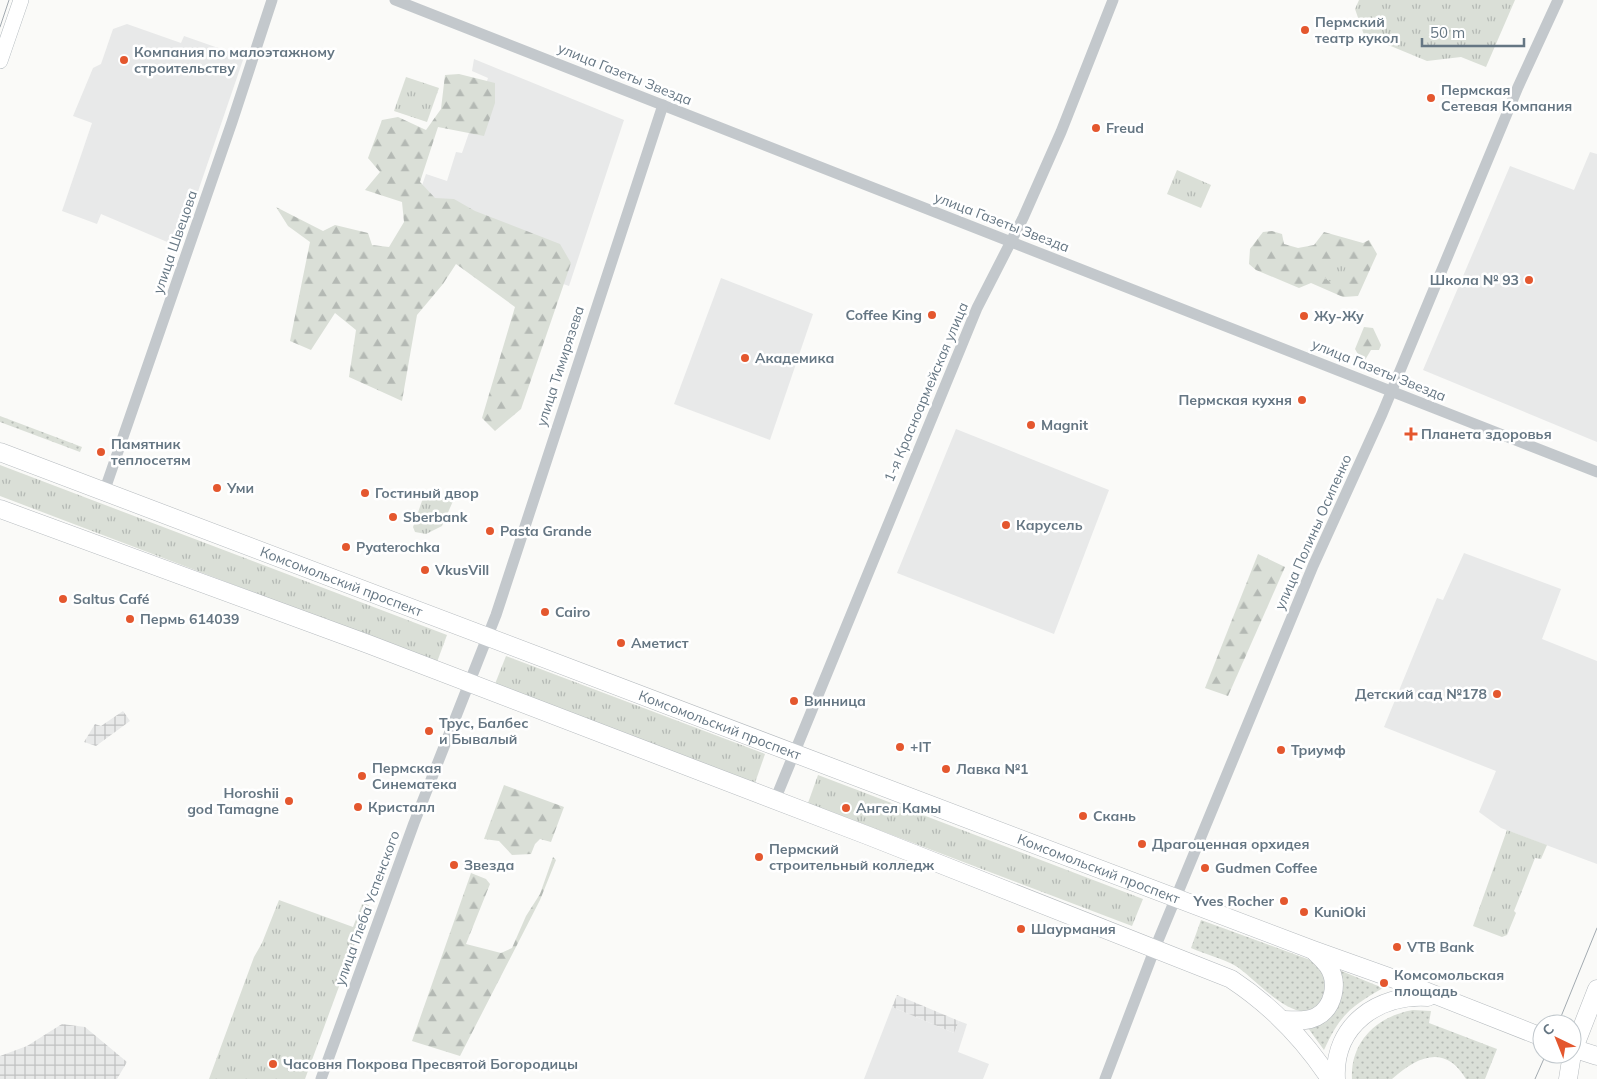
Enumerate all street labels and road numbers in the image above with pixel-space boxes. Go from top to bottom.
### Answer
street label: улица Газеты Звезда [555,39,695,109]
street label: улица Швецова [149,188,201,296]
street label: улица Газеты Звезда [932,188,1072,256]
street label: 1-я Красноармейская улица [880,299,972,485]
street label: улица Тимирязева [532,304,588,428]
street label: улица Газеты Звезда [1309,335,1449,405]
street label: улица Полины Осипенко [1271,451,1355,613]
street label: Комсомольский проспект [258,542,426,621]
street label: Комсомольский проспект [636,686,804,764]
street label: улица Глеба Успенского [331,828,403,988]
street label: Комсомольский проспект [1015,830,1183,908]

